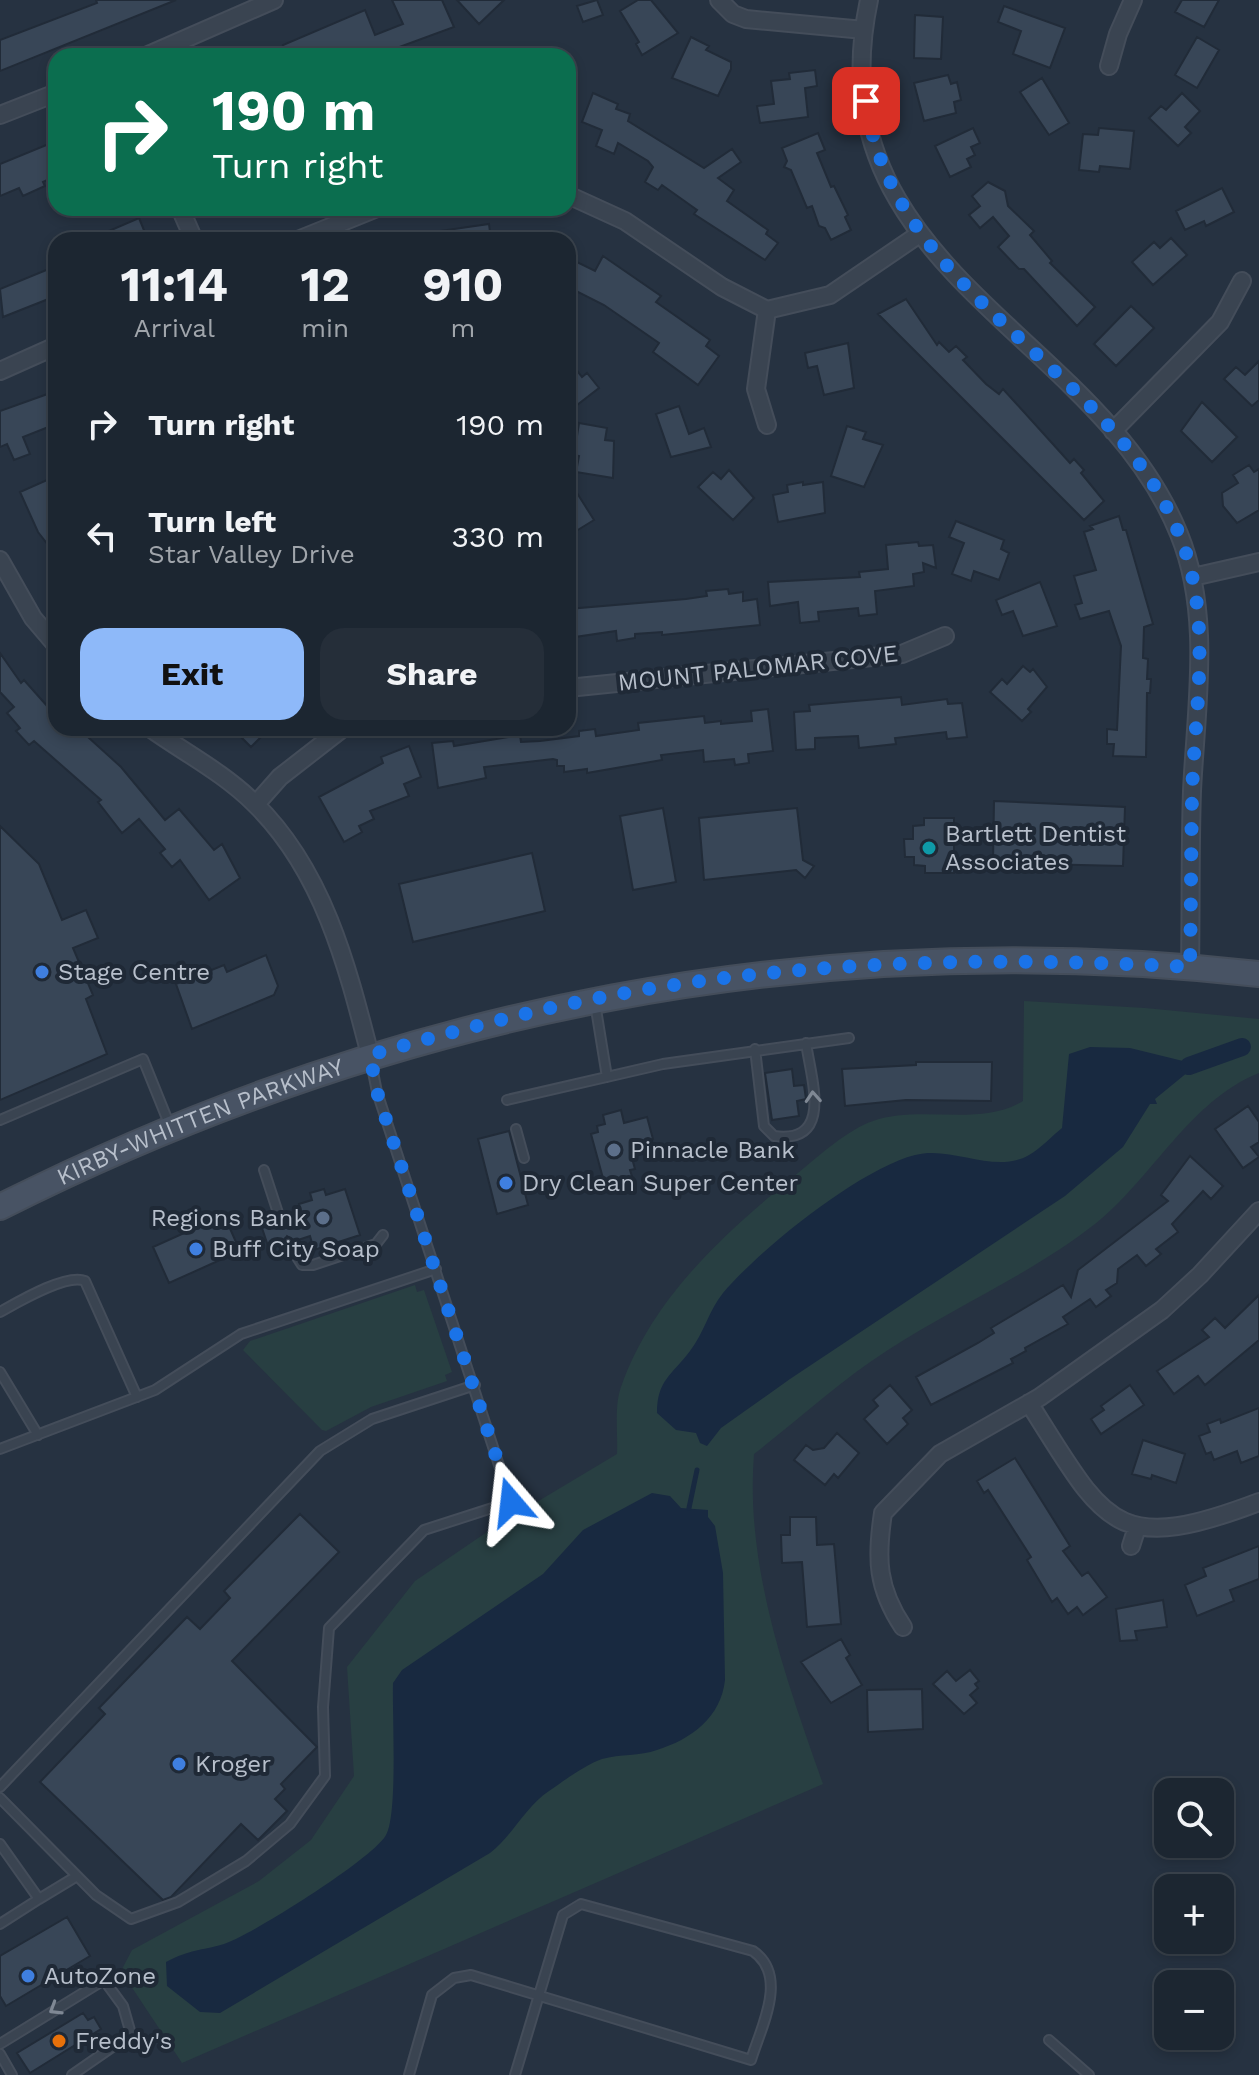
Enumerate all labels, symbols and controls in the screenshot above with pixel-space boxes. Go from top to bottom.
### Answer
pin [832,67,900,135]
text: 190 m [212,78,375,144]
icon: arrive [844,79,888,123]
icon: right [80,80,184,184]
text: Turn right [212,145,383,187]
text: 11:14 [120,256,228,313]
text: 12 [301,256,350,313]
text: 910 [422,256,504,313]
text: Arrival [134,313,215,343]
text: min [301,313,349,343]
text: m [451,313,475,343]
icon: right [80,402,124,446]
text: Turn right [148,407,294,442]
text: 190 m [456,407,544,442]
text: Turn left [148,504,276,539]
icon: left [80,514,124,558]
text: 330 m [452,519,544,554]
text: Star Valley Drive [148,539,355,569]
button: Exit [80,628,304,720]
button: Share [320,628,544,720]
street label: MOUNT PALOMAR COVE [617,639,899,697]
place label: Bartlett Dentist Associates [945,820,1126,876]
marker: Bartlett Dentist Associates [920,839,938,857]
place label: Stage Centre [58,958,210,986]
marker: Stage Centre [33,963,51,981]
street label: KIRBY-WHITTEN PARKWAY [52,1053,348,1191]
one-way arrow [804,1090,821,1103]
place label: Pinnacle Bank [630,1136,795,1164]
marker: Pinnacle Bank [605,1141,623,1159]
place label: Dry Clean Super Center [522,1169,799,1197]
marker: Dry Clean Super Center [497,1174,515,1192]
place label: Regions Bank [151,1204,307,1232]
marker: Regions Bank [314,1209,332,1227]
place label: Buff City Soap [212,1235,380,1263]
marker: Buff City Soap [187,1240,205,1258]
position arrow [469,1460,553,1544]
place label: Kroger [195,1750,271,1778]
marker: Kroger [170,1755,188,1773]
map controls [1154,1778,1234,2050]
button: search [1154,1778,1234,1858]
button: + [1154,1874,1234,1954]
place label: AutoZone [44,1962,156,1990]
marker: AutoZone [19,1967,37,1985]
button: − [1154,1970,1234,2050]
one-way arrow [49,1999,64,2014]
place label: Freddy's [75,2027,172,2055]
marker: Freddy's [50,2032,68,2050]

